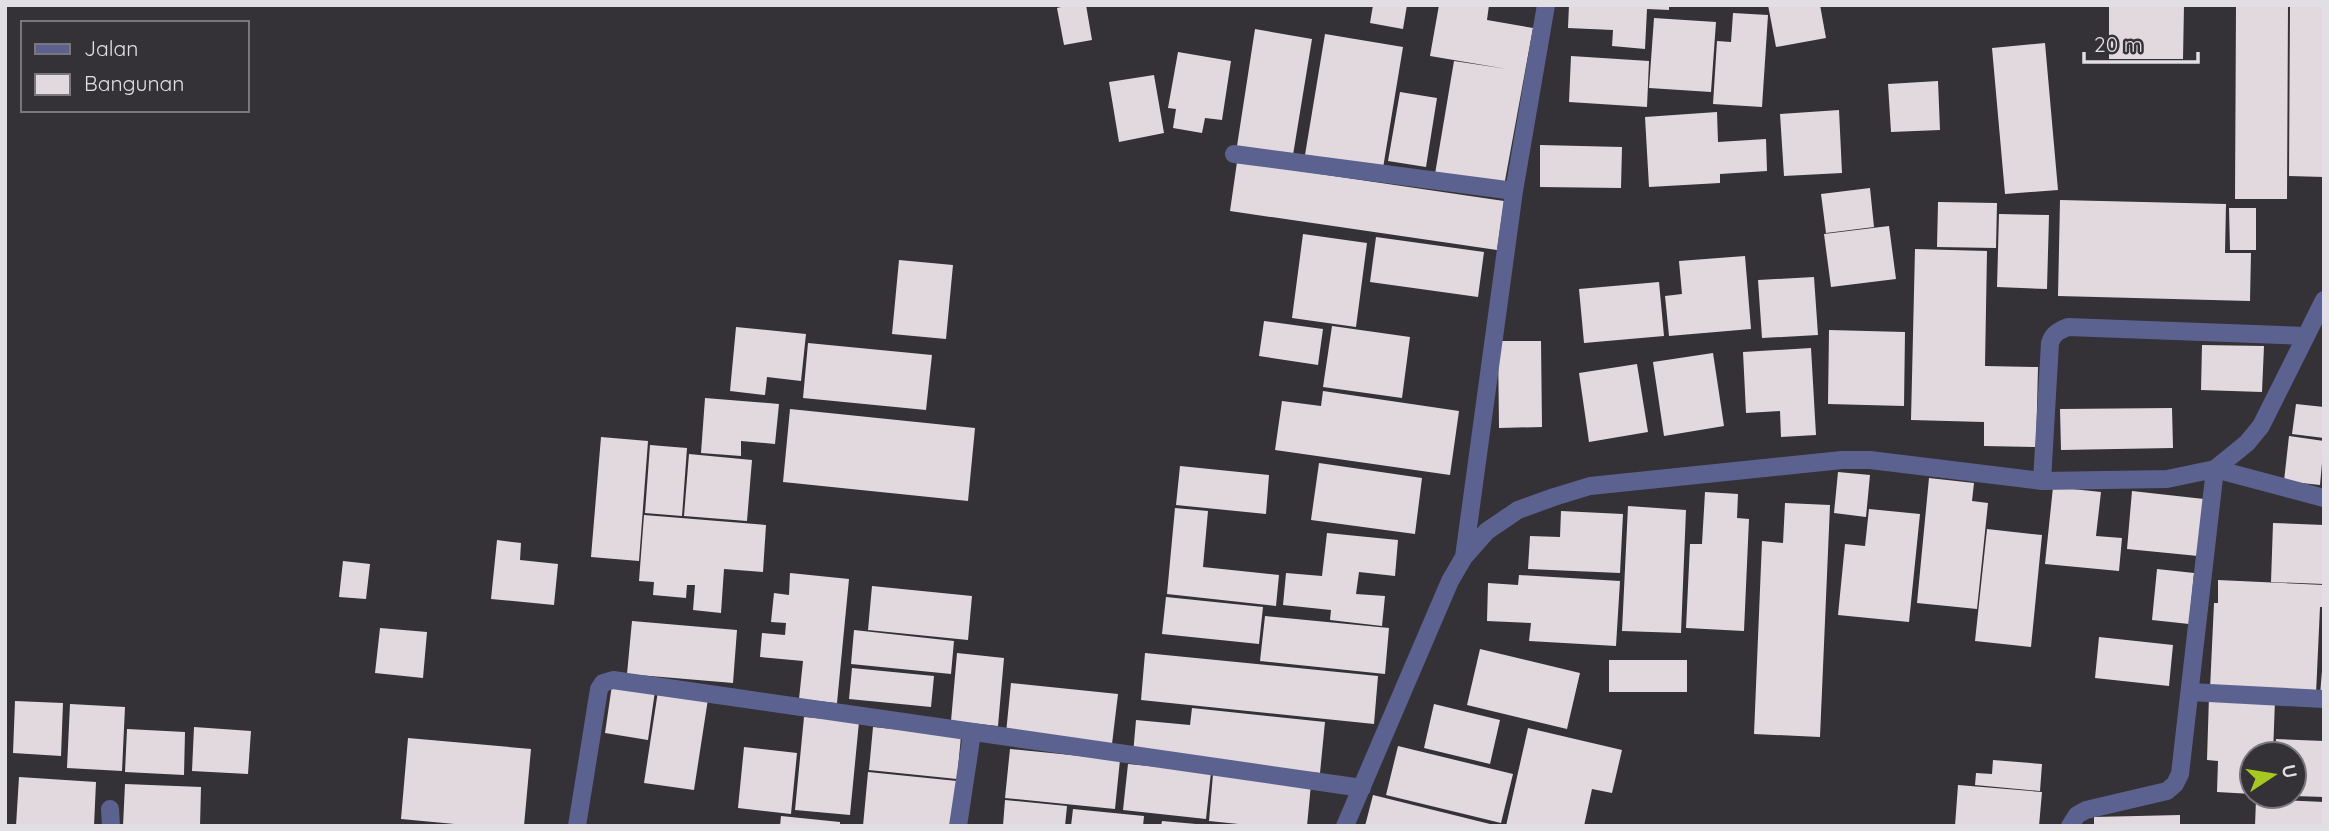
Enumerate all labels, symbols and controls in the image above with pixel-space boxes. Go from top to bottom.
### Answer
legend [21,21,248,112]
scale bar [2084,21,2198,65]
text: 20 m [2094,31,2143,57]
text: Jalan [84,35,138,61]
text: Bangunan [84,70,184,96]
north arrow [2238,740,2308,810]
text: U [2276,762,2303,781]

